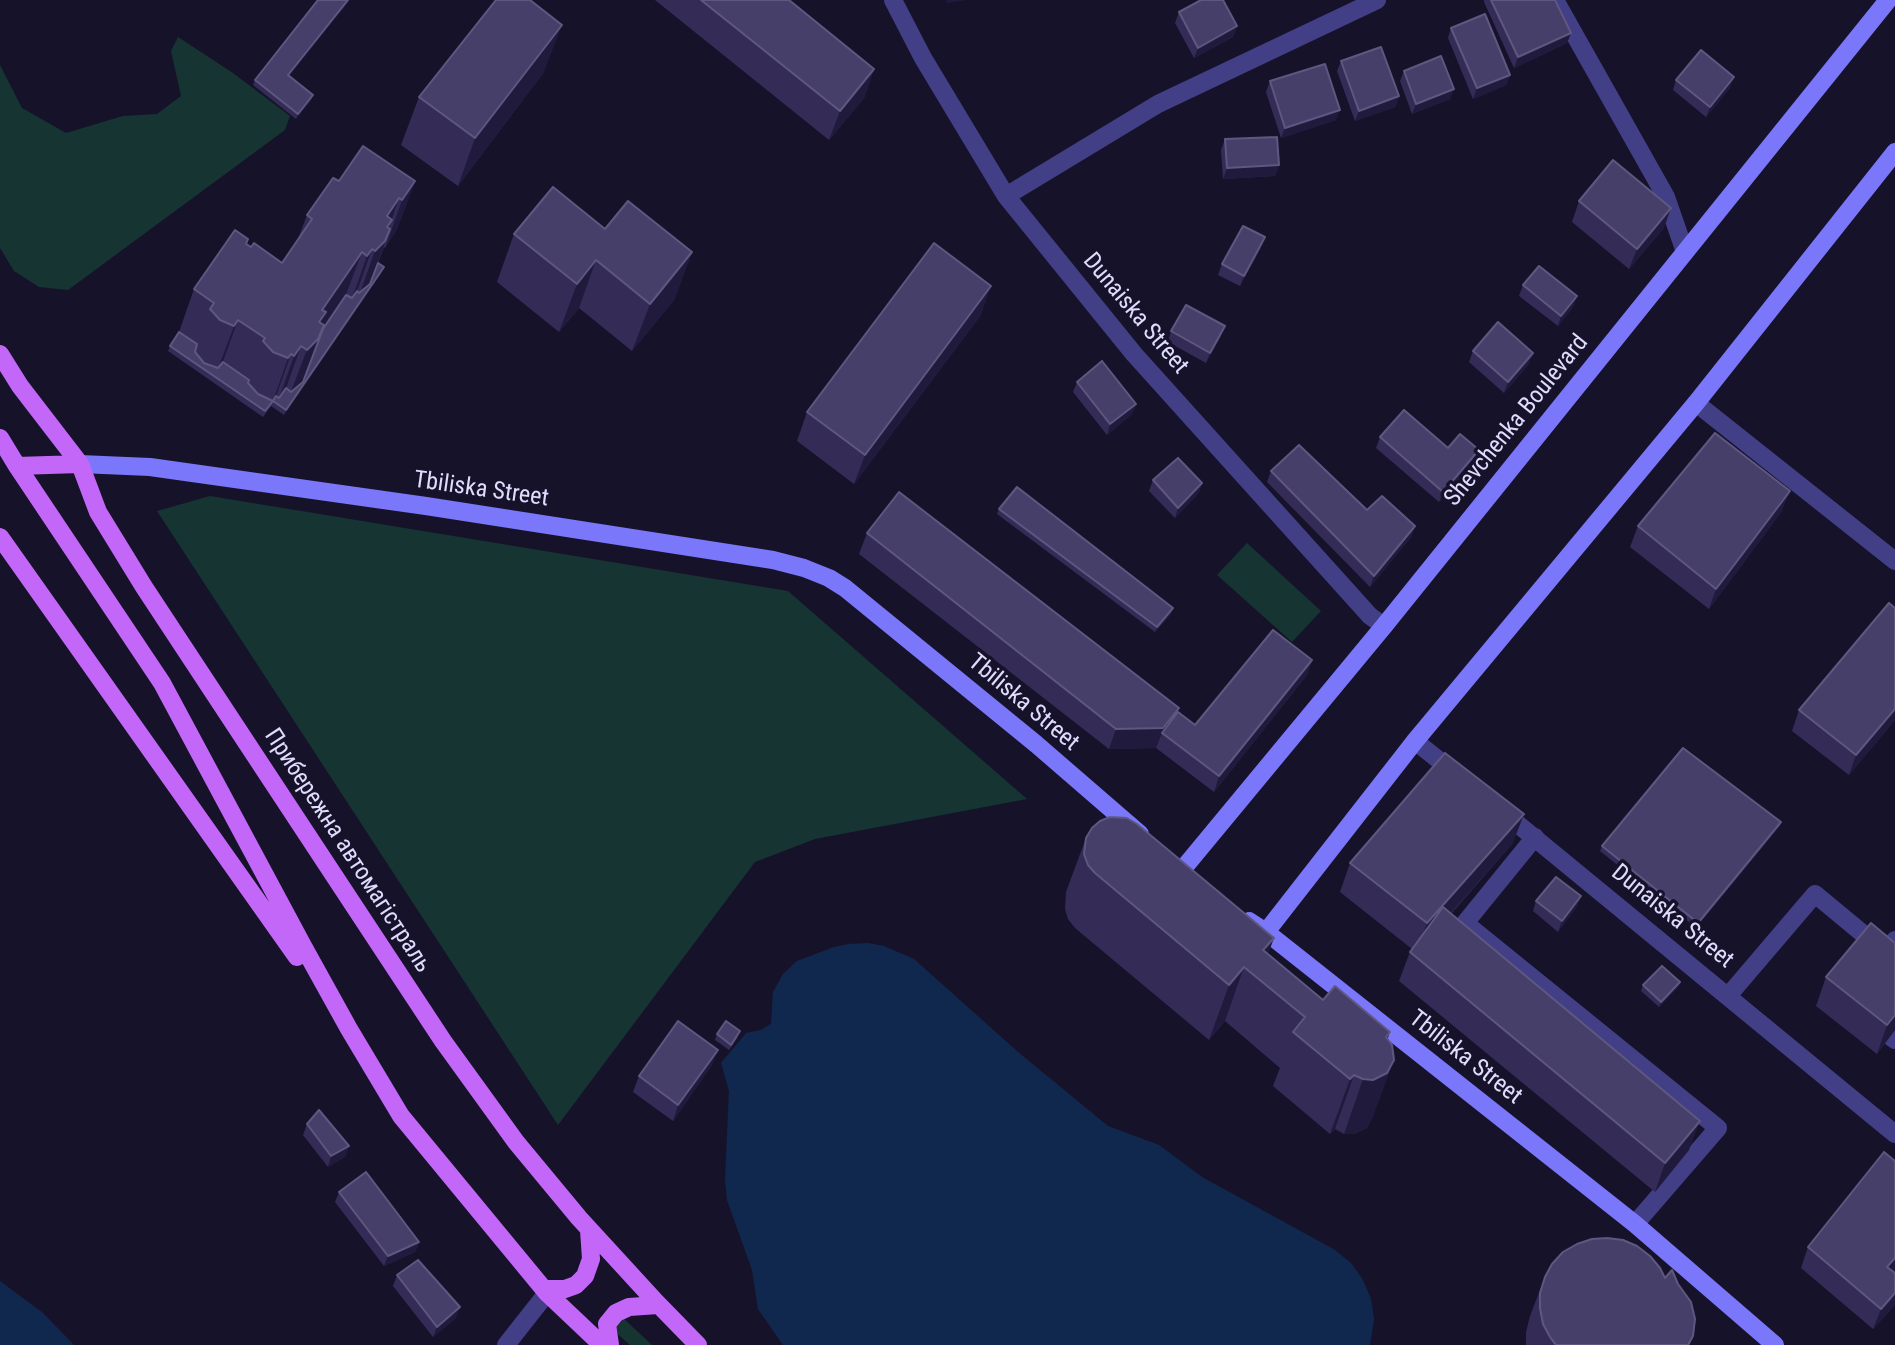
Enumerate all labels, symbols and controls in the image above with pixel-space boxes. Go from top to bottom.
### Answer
street label: Dunaiska Street [1076,248,1194,380]
street label: Shevchenka Boulevard [1439,329,1595,513]
street label: Tbiliska Street [412,466,550,514]
street label: Tbiliska Street [962,648,1084,758]
street label: Прибережна автомагістраль [257,724,437,978]
street label: Dunaiska Street [1605,859,1739,975]
street label: Tbiliska Street [1403,1005,1527,1111]

